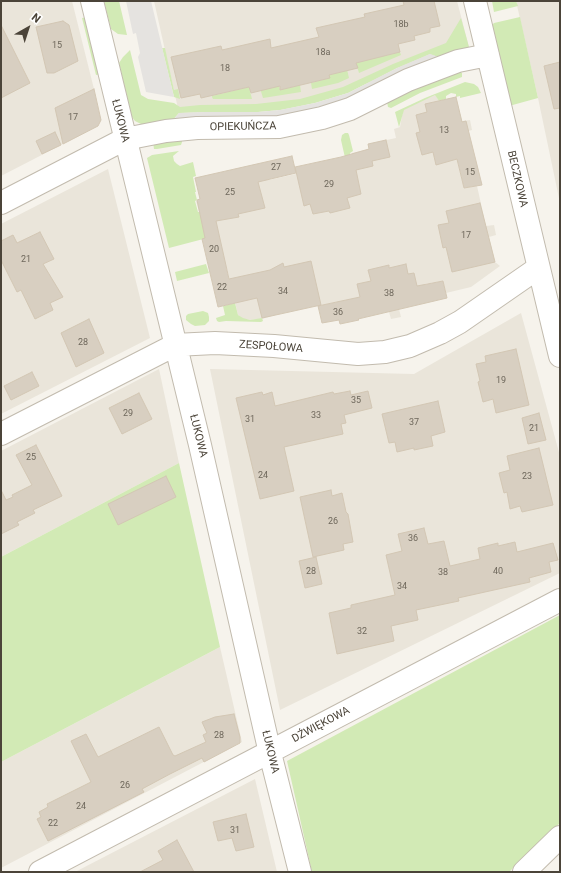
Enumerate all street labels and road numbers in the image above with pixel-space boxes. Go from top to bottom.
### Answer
street label: ŁUKOWA [108,98,132,144]
street label: OPIEKUŃCZA [210,120,276,134]
street label: BECZKOWA [504,149,530,209]
street label: ZESPOŁOWA [239,338,303,356]
street label: ŁUKOWA [186,413,210,459]
street label: DŹWIĘKOWA [290,704,352,746]
street label: ŁUKOWA [259,729,281,775]

